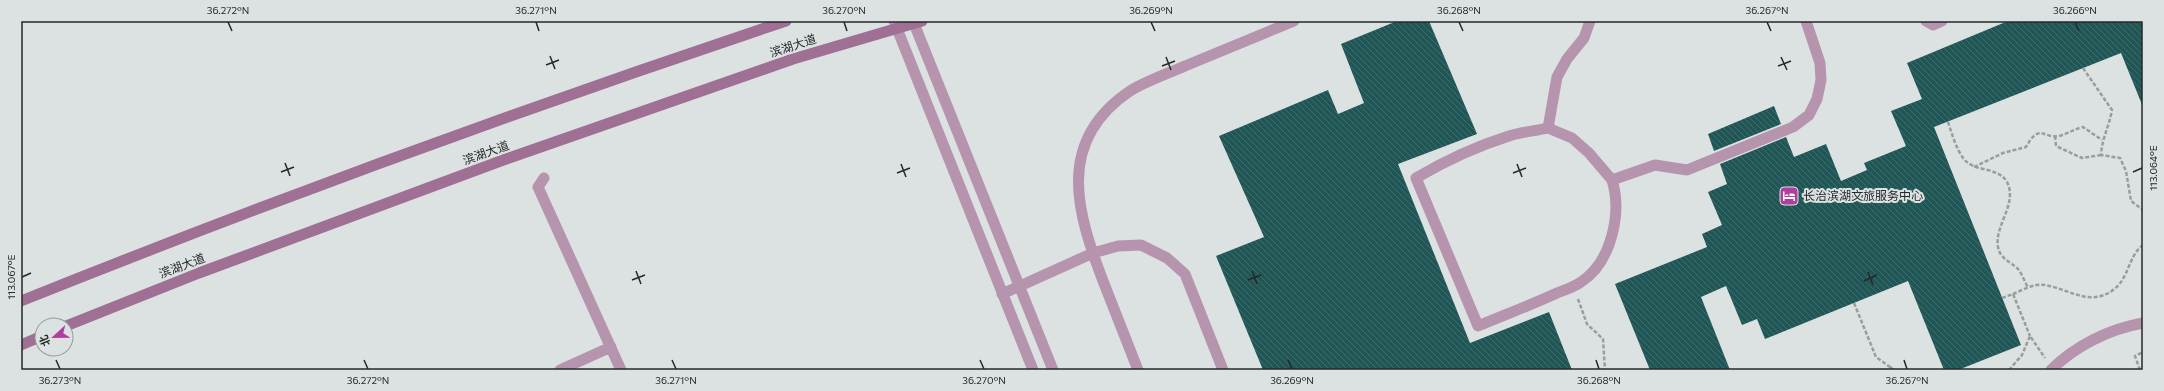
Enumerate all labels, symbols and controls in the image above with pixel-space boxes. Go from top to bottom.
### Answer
text: 36.272°N [207,4,249,16]
text: 36.271°N [515,4,557,16]
text: 36.270°N [822,4,866,16]
text: 36.269°N [1129,4,1173,16]
text: 36.268°N [1437,4,1481,16]
text: 36.267°N [1745,4,1789,16]
text: 36.266°N [2053,4,2097,16]
street label: 滨湖大道 [768,31,818,59]
street label: 滨湖大道 [461,137,511,167]
text: 113.064°E [2147,145,2159,191]
hotel icon: 长治滨湖文旅服务中心 [1778,185,1800,207]
place label: 长治滨湖文旅服务中心 [1803,188,1923,202]
street label: 滨湖大道 [157,250,207,280]
text: 113.067°E [5,255,17,299]
north arrow [34,317,74,357]
text: 北 [36,333,52,348]
text: 36.273°N [39,374,81,386]
text: 36.272°N [347,374,389,386]
text: 36.271°N [655,374,697,386]
text: 36.270°N [962,374,1006,386]
text: 36.269°N [1270,374,1314,386]
text: 36.268°N [1577,374,1621,386]
text: 36.267°N [1885,374,1929,386]

